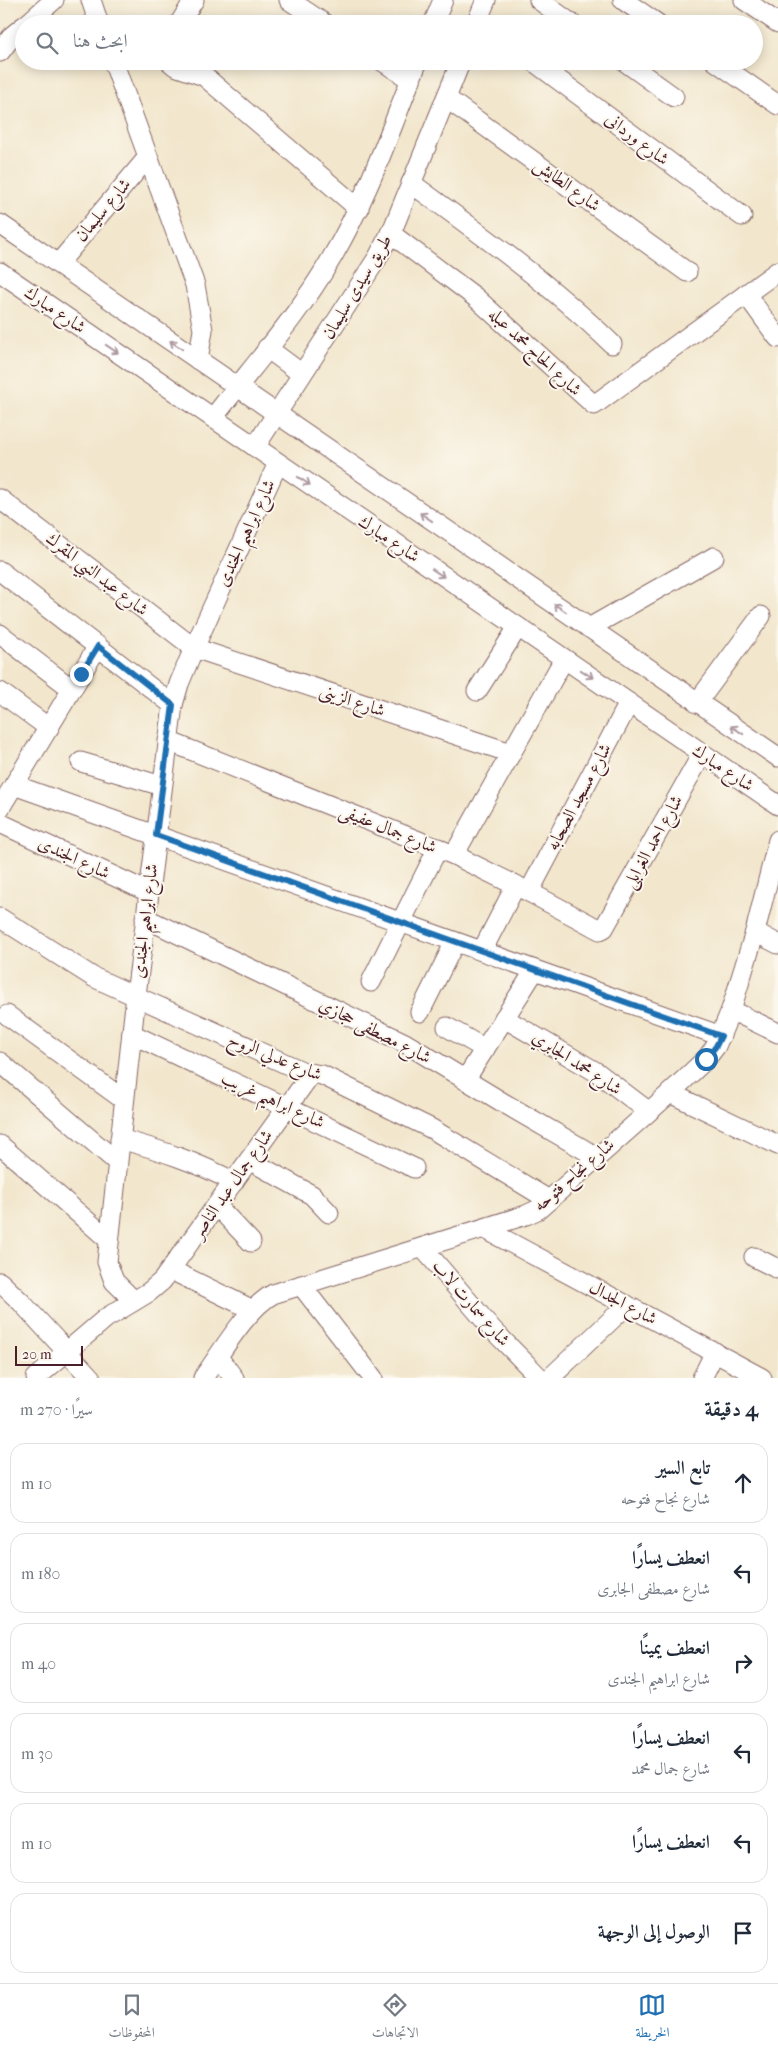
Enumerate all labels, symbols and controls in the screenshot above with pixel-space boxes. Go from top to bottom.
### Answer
search box [15,15,763,70]
icon: search [33,29,61,57]
text: ابحث هنا [73,30,128,52]
street label: شارع وردانى [598,108,673,173]
street label: شارع الطايش [527,154,605,219]
street label: شارع سليمان [71,174,139,248]
street label: طريق سيدى سليمان [318,231,397,344]
street label: شارع مبارك [18,282,90,341]
street label: شارع الحاج محمد عبله [481,304,586,404]
one-way arrow [170,340,184,350]
one-way arrow [105,344,119,354]
street label: شارع ابراهيم الجندى [212,476,286,593]
one-way arrow [297,476,311,486]
street label: شارع مبارك [352,511,424,570]
one-way arrow [419,511,433,522]
street label: شارع عبد النبي المقرك [38,528,152,625]
one-way arrow [431,568,445,578]
one-way arrow [553,603,567,613]
route end [70,663,93,686]
one-way arrow [579,669,593,679]
street label: شارع الزينى [315,681,388,725]
one-way arrow [731,725,745,735]
street label: شارع مسجد الصحابه [542,740,620,856]
street label: شارع مبارك [686,740,758,799]
street label: شارع احمد الغرابلى [619,792,691,894]
street label: شارع جمال عفيفى [335,800,440,862]
street label: شارع الجندى [33,832,113,887]
street label: شارع ابراهيم الجندى [128,862,169,980]
street label: شارع مصطفى حجازي [314,994,435,1072]
street label: شارع محمد الجابري [526,1026,626,1103]
street label: شارع عدلي الروح [223,1029,325,1090]
route start [695,1048,718,1071]
street label: شارع ابراهيم غريب [215,1067,328,1139]
street label: شارع جمال عبد الناصر [186,1126,280,1246]
street label: شارع نجاح فتوحه [529,1134,622,1220]
street label: شارع سمارت لاب [425,1255,514,1353]
street label: شارع الجدال [584,1276,660,1333]
scale bar [15,1343,82,1366]
text: 20 m [22,1346,52,1363]
text: 4 دقيقة [704,1397,758,1421]
text: سيرًا · 270 m [20,1400,93,1419]
text: تابع السير [656,1457,710,1479]
icon: ahead [729,1469,757,1497]
text: 10 m [21,1474,52,1493]
text: شارع نجاح فتوحه [621,1489,710,1508]
text: انعطف يسارًا [632,1547,710,1569]
icon: left [729,1559,757,1587]
text: 180 m [21,1564,60,1583]
text: شارع مصطفى الجابرى [597,1579,710,1598]
text: انعطف يمينًا [640,1637,710,1659]
icon: right [729,1649,757,1677]
text: 40 m [21,1654,56,1673]
text: شارع ابراهيم الجندى [607,1669,710,1688]
text: انعطف يسارًا [632,1727,710,1749]
icon: left [729,1739,757,1767]
text: 30 m [21,1744,53,1763]
text: شارع جمال محمد [631,1759,710,1778]
icon: left [729,1829,757,1857]
text: انعطف يسارًا [632,1831,710,1853]
text: 10 m [21,1834,52,1853]
icon: arrive [729,1919,757,1947]
text: الوصول إلى الوجهة [598,1921,710,1943]
tab: المحفوظات [109,1991,155,2046]
tab: الاتجاهات [372,1991,418,2046]
tab: الخريطة [635,1991,670,2046]

